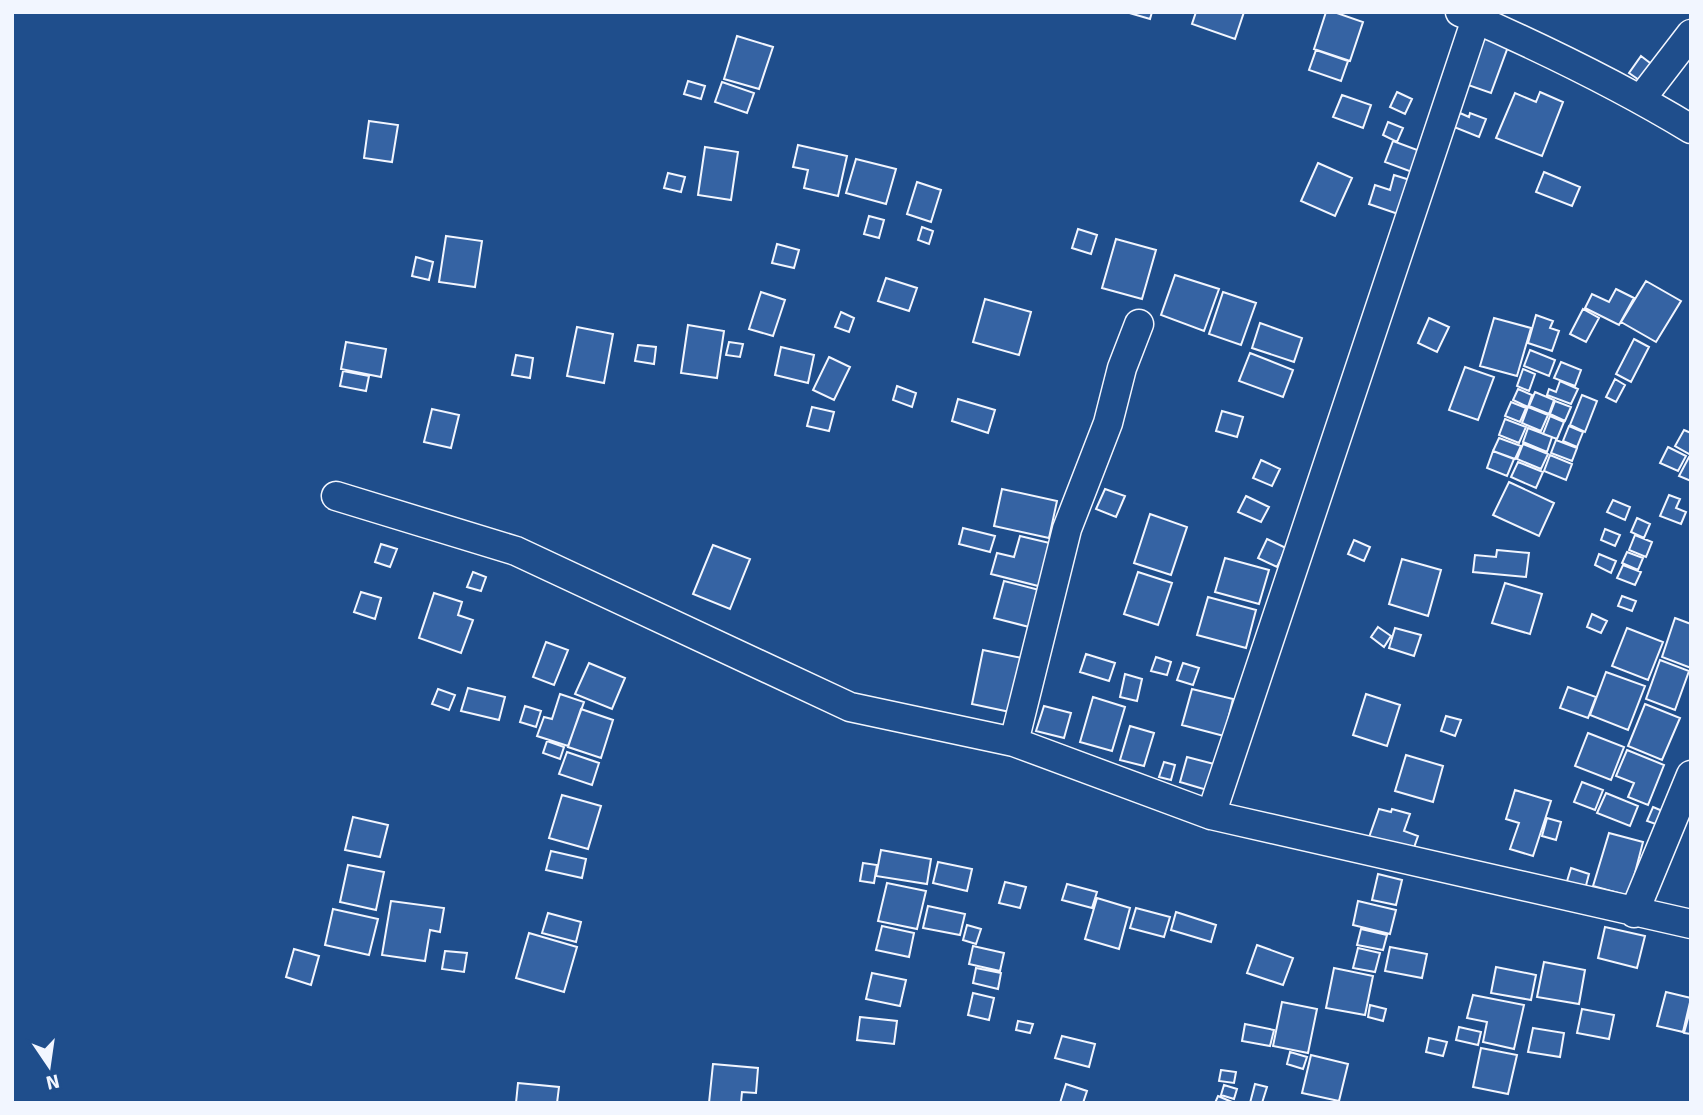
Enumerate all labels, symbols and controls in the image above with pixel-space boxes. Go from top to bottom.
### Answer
north arrow [14,1031,84,1101]
text: N [43,1068,62,1095]

